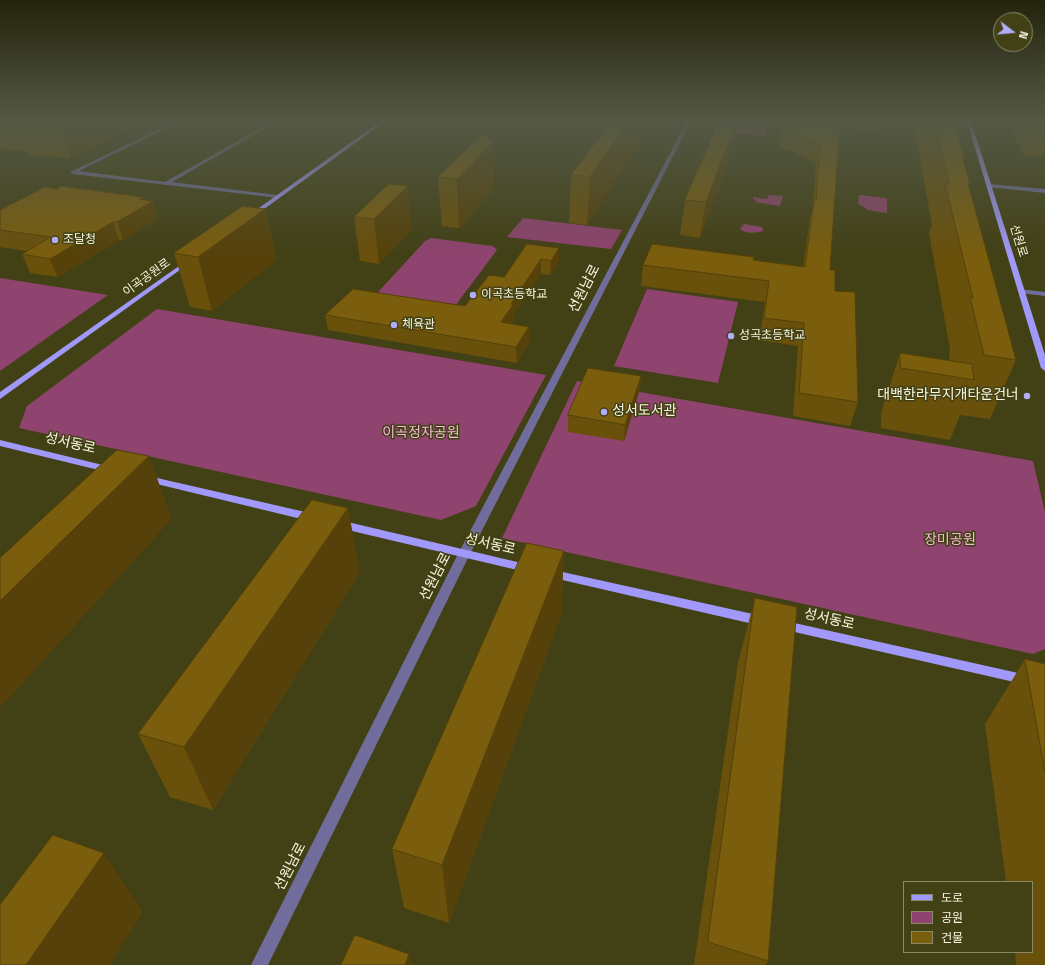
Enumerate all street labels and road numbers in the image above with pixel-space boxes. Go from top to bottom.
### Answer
street label: 선원로 [1006,223,1030,259]
street label: 이곡공원로 [120,256,174,300]
street label: 선원남로 [566,262,604,316]
street label: 성서동로 [43,430,97,458]
street label: 성서동로 [463,531,517,559]
street label: 선원남로 [417,550,455,604]
street label: 성서동로 [802,606,856,634]
street label: 선원남로 [272,840,310,894]

